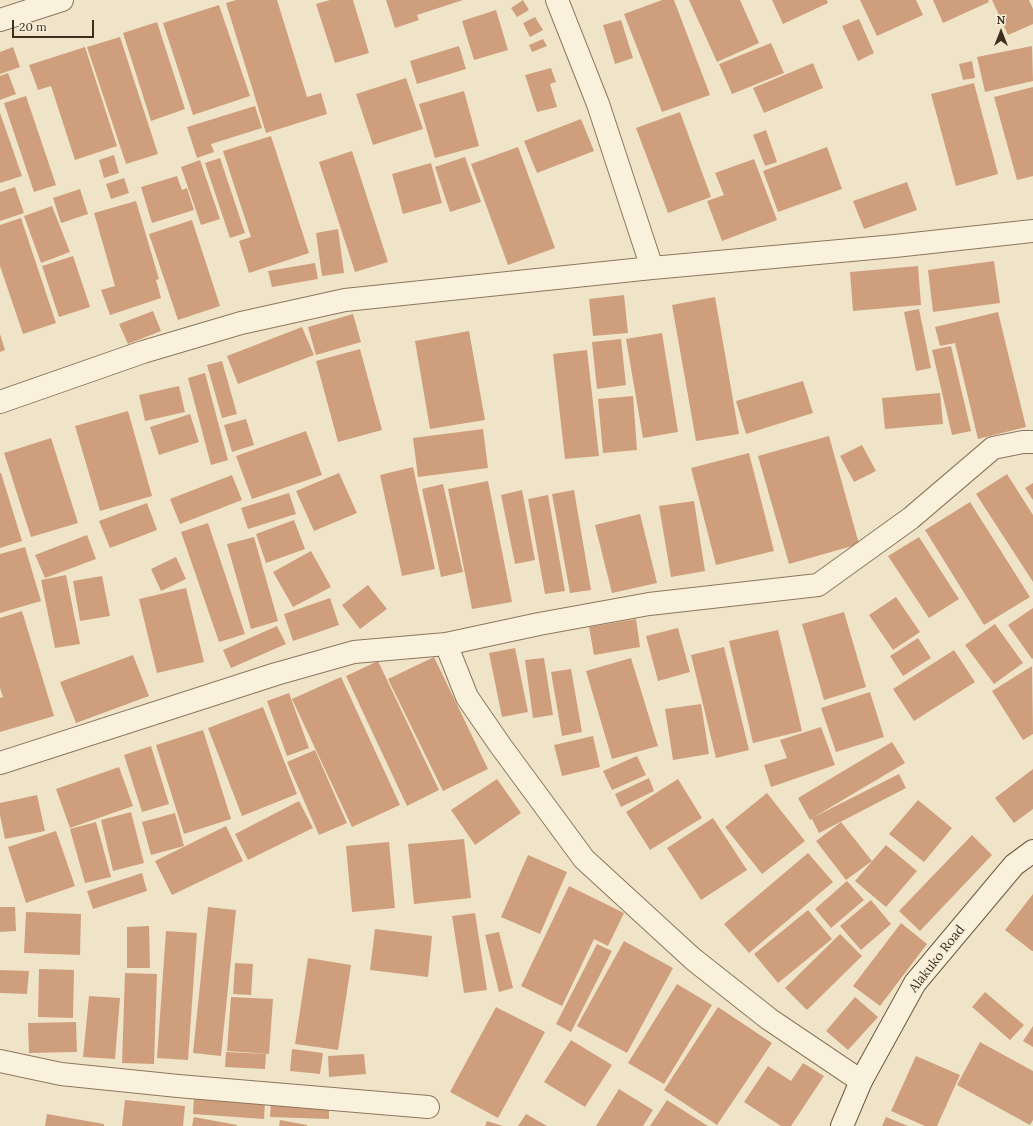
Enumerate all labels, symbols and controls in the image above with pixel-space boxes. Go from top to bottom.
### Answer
scale bar [14,12,96,38]
north arrow [981,12,1021,52]
text: N [997,13,1005,27]
text: 20 m [19,19,47,34]
street label: Alakuko Road [906,922,968,996]

